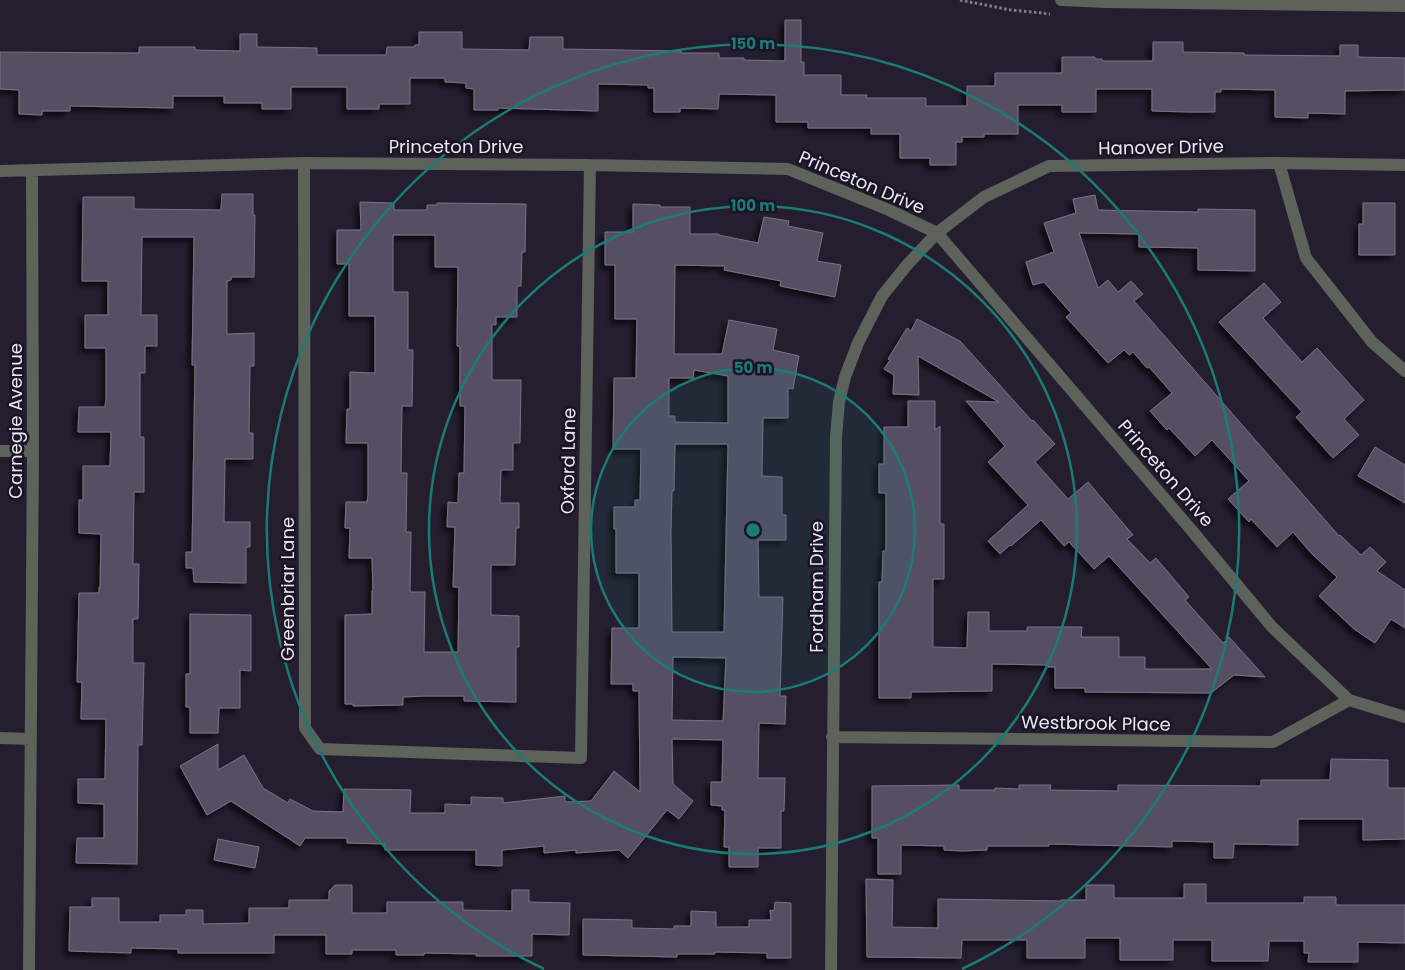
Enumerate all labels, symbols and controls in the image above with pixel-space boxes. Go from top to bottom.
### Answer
text: 150 m [731,33,775,54]
street label: Hanover Drive [1098,133,1224,161]
street label: Princeton Drive [389,134,523,159]
street label: Princeton Drive [795,144,929,220]
text: 100 m [731,195,775,216]
street label: Carnegie Avenue [3,343,28,499]
text: 50 m [734,357,772,378]
street label: Oxford Lane [555,408,581,514]
street label: Princeton Drive [1112,414,1220,532]
street label: Greenbriar Lane [275,517,300,661]
centre of rings [744,521,762,539]
street label: Fordham Drive [804,521,829,653]
street label: Westbrook Place [1021,709,1171,737]

